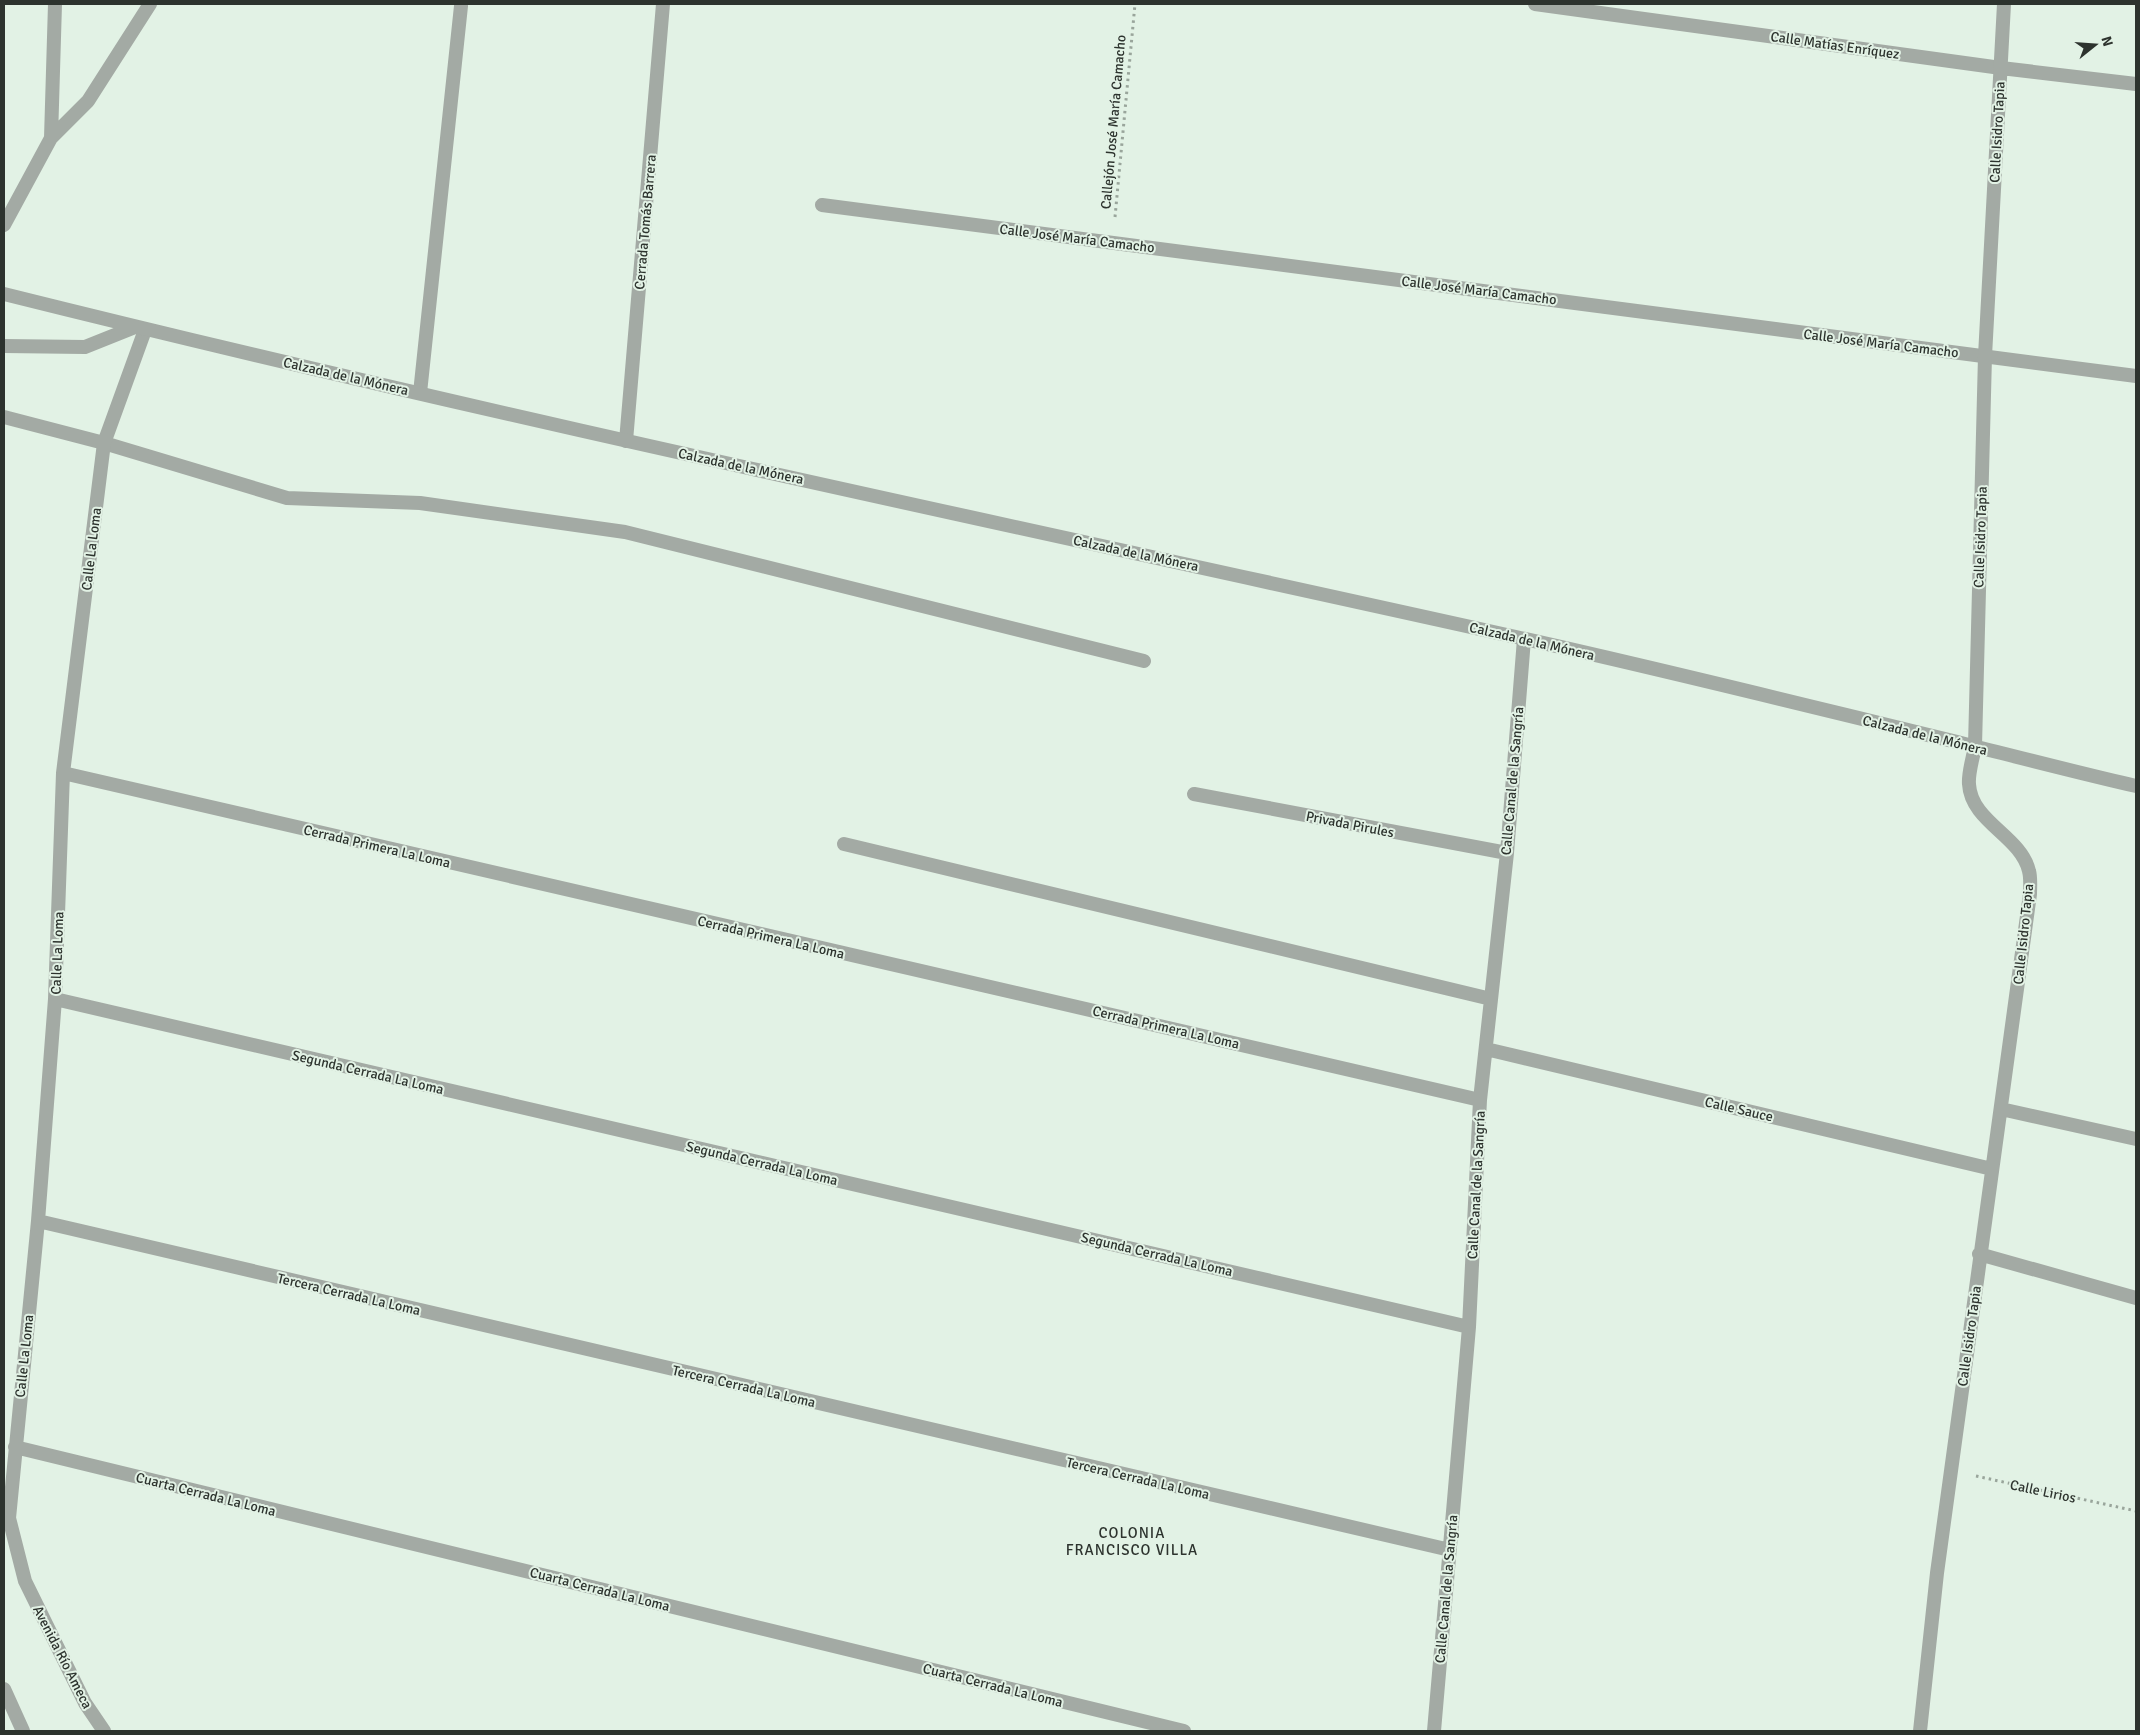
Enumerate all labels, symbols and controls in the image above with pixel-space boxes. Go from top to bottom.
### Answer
north arrow [2070,20,2120,70]
street label: Calle Matías Enríquez [1769,28,1900,63]
street label: Callejón José María Camacho [1097,34,1130,210]
text: N [2097,34,2117,48]
street label: Calle Isidro Tapia [1986,81,2009,183]
street label: Cerrada Tomás Barrera [631,154,660,290]
street label: Calle José María Camacho [998,221,1155,256]
street label: Calle José María Camacho [1400,273,1557,308]
street label: Calle José María Camacho [1802,326,1959,361]
street label: Calzada de la Mónera [282,354,410,399]
street label: Calzada de la Mónera [677,445,805,488]
street label: Calle Isidro Tapia [1970,486,1991,588]
street label: Calle La Loma [78,507,105,591]
street label: Calzada de la Mónera [1072,532,1200,575]
street label: Calzada de la Mónera [1468,619,1596,664]
street label: Calle Canal de la Sangría [1498,706,1527,856]
street label: Calzada de la Mónera [1861,712,1989,759]
street label: Privada Pirules [1304,808,1395,841]
street label: Cerrada Primera La Loma [302,821,452,872]
street label: Calle Isidro Tapia [2010,883,2037,985]
street label: Calle La Loma [48,911,67,995]
street label: Cerrada Primera La Loma [696,912,846,963]
street label: Cerrada Primera La Loma [1091,1002,1241,1053]
street label: Segunda Cerrada La Loma [290,1047,445,1098]
street label: Calle Sauce [1703,1093,1775,1126]
street label: Calle Canal de la Sangría [1464,1110,1489,1260]
street label: Segunda Cerrada La Loma [684,1138,839,1189]
street label: Segunda Cerrada La Loma [1079,1229,1234,1280]
street label: Tercera Cerrada La Loma [276,1270,422,1319]
street label: Calle Isidro Tapia [1954,1285,1985,1387]
street label: Calle La Loma [12,1314,37,1398]
street label: Tercera Cerrada La Loma [671,1362,817,1411]
street label: Tercera Cerrada La Loma [1065,1454,1211,1503]
street label: Cuarta Cerrada La Loma [134,1469,278,1520]
street label: Calle Lirios [2008,1476,2077,1507]
street label: Calle Canal de la Sangría [1432,1514,1461,1664]
district label: COLONIA FRANCISCO VILLA [1066,1524,1198,1559]
street label: Cuarta Cerrada La Loma [528,1564,672,1615]
street label: Avenida Río Ameca [29,1603,96,1712]
street label: Cuarta Cerrada La Loma [921,1660,1065,1711]

